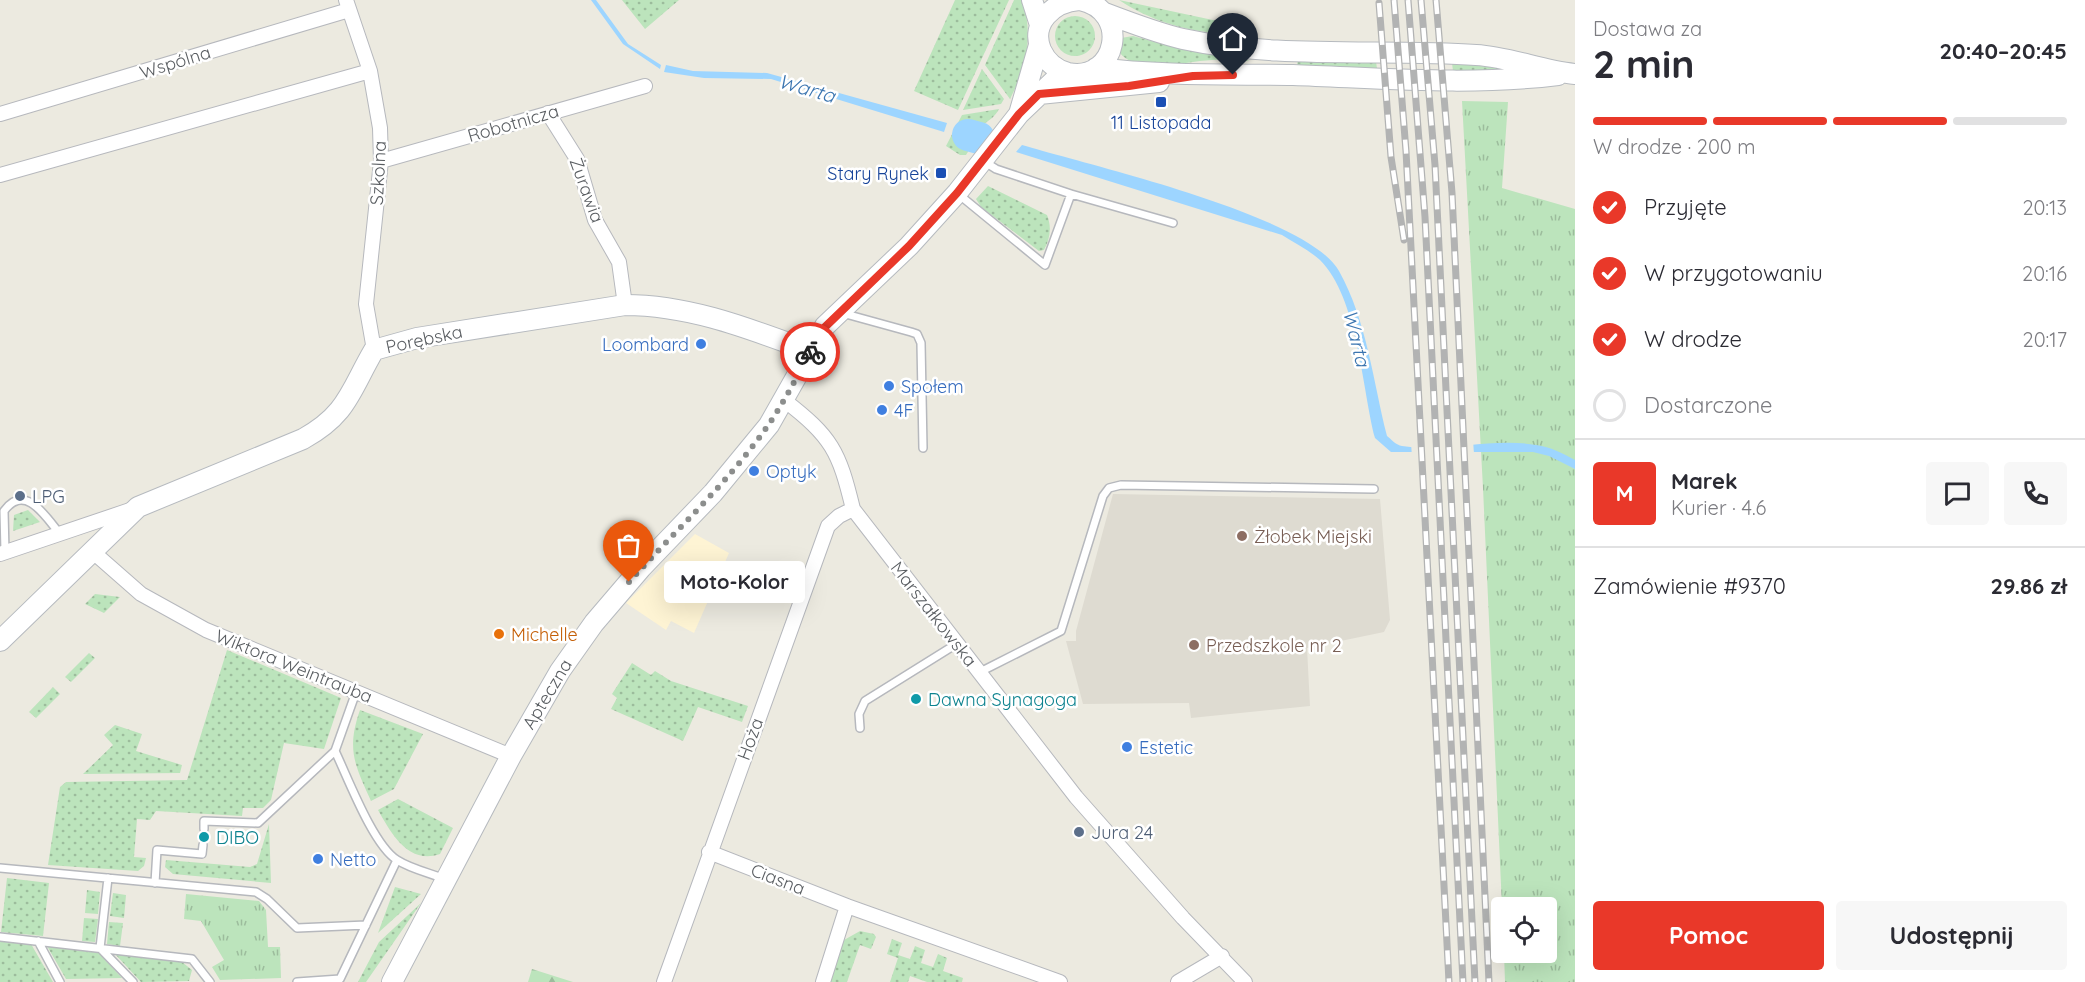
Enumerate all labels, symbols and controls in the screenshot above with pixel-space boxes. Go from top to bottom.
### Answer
pin [1207,13,1258,75]
text: Dostawa za [1593,16,1702,41]
icon: home [1216,22,1249,55]
text: 20:40–20:45 [1940,37,2067,65]
text: 2 min [1593,39,1695,88]
street label: Wspólna [137,40,213,84]
water label: Warta [776,68,840,109]
marker: 11 Listopada [1154,95,1168,109]
street label: Robotnicza [465,99,561,147]
place label: 11 Listopada [1111,111,1211,134]
text: W drodze · 200 m [1593,134,1755,159]
street label: Szkolna [365,140,391,206]
street label: Żurawia [565,154,609,226]
place label: Stary Rynek [827,162,929,185]
marker: Stary Rynek [934,166,948,180]
icon: check [1593,191,1626,224]
text: Przyjęte [1644,193,1727,221]
text: 20:13 [2022,195,2067,220]
icon: check [1593,257,1626,290]
text: W przygotowaniu [1644,259,1823,287]
text: 20:16 [2022,261,2067,286]
water label: Warta [1338,307,1377,371]
street label: Porębska [383,320,465,358]
courier [780,322,840,382]
icon: check [1593,323,1626,356]
text: W drodze [1644,325,1742,353]
text: 20:17 [2023,327,2067,352]
place label: Loombard [602,333,689,356]
icon: bike [794,336,827,369]
marker: Loombard [694,337,708,351]
place label: Społem [901,375,964,398]
marker: Społem [882,379,896,393]
text: Dostarczone [1644,391,1773,419]
place label: 4F [894,399,914,422]
marker: 4F [875,403,889,417]
place label: Optyk [766,460,817,483]
button: chat [1926,462,1989,525]
button: phone [2004,462,2067,525]
marker: Optyk [747,464,761,478]
text: Marek [1671,467,1737,495]
text: M [1615,479,1634,507]
place label: LPG [32,485,65,508]
marker: LPG [13,489,27,503]
text: Kurier · 4.6 [1671,495,1766,520]
pin [603,520,654,582]
place label: Żłobek Miejski [1254,525,1372,548]
icon: bag [612,529,645,562]
marker: Żłobek Miejski [1235,529,1249,543]
street label: Marszałkowska [886,557,982,671]
callout: Moto-Kolor [665,561,806,603]
text: Moto-Kolor [680,569,789,594]
text: Zamówienie #9370 [1593,572,1786,600]
text: 29.86 zł [1990,572,2067,600]
place label: Michelle [511,623,578,646]
street label: Wiktora Weintrauba [212,624,376,708]
marker: Michelle [492,627,506,641]
place label: Przedszkole nr 2 [1206,634,1342,657]
marker: Przedszkole nr 2 [1187,638,1201,652]
street label: Apteczna [517,655,577,733]
place label: Dawna Synagoga [928,688,1077,711]
marker: Dawna Synagoga [909,692,923,706]
street label: Hoża [732,715,768,763]
place label: Estetic [1139,736,1193,759]
marker: Estetic [1120,740,1134,754]
place label: Jura 24 [1091,821,1153,844]
marker: Jura 24 [1072,825,1086,839]
place label: DIBO [216,826,259,849]
marker: DIBO [197,830,211,844]
place label: Netto [330,848,376,871]
marker: Netto [311,852,325,866]
street label: Ciasna [748,858,808,900]
map controls [1491,897,1557,963]
button: locate [1491,897,1557,963]
button: Pomoc [1593,901,1824,970]
button: Udostępnij [1836,901,2067,970]

